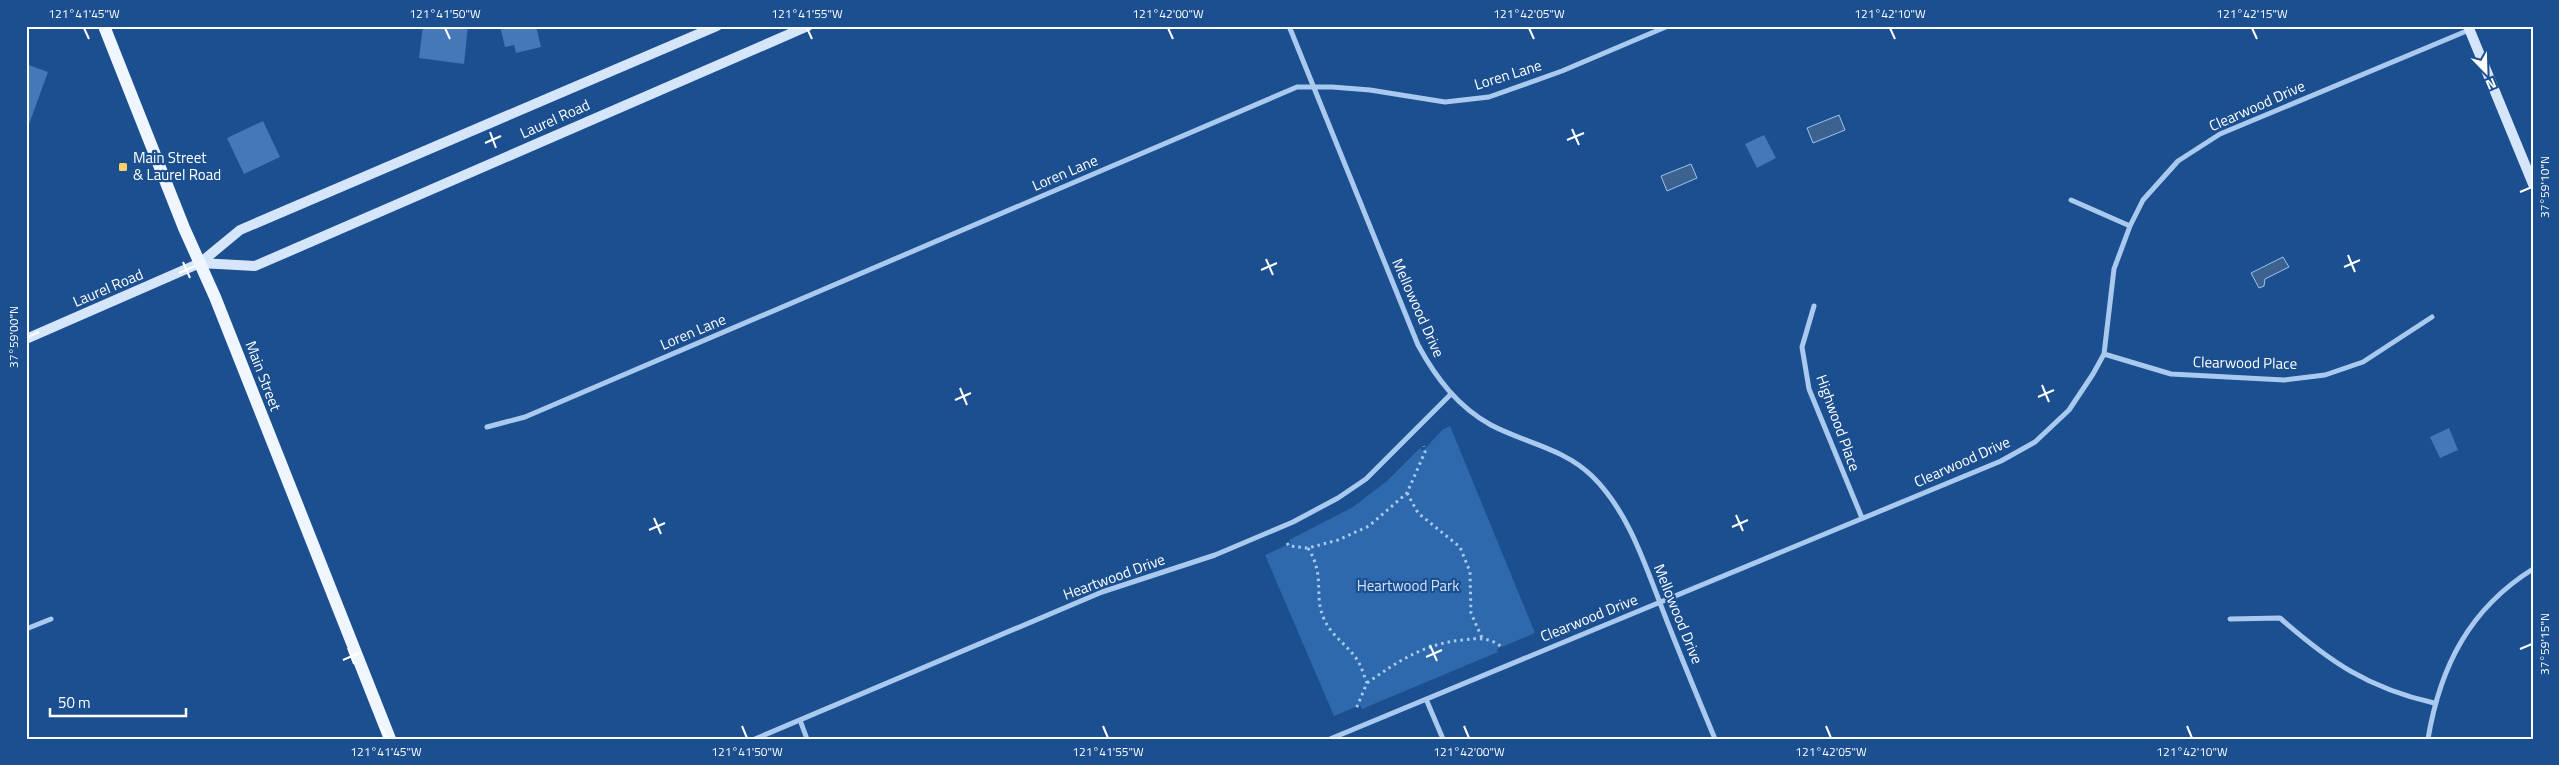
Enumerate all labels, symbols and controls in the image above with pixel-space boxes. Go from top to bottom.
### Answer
text: 121°41'45"W [48,4,120,23]
text: 121°41'50"W [409,4,481,23]
text: 121°41'55"W [771,4,843,23]
text: 121°42'00"W [1132,4,1204,23]
text: 121°42'05"W [1493,4,1565,23]
text: 121°42'10"W [1854,4,1926,23]
text: 121°42'15"W [2216,4,2288,23]
north arrow [2462,48,2512,98]
street label: Loren Lane [1471,53,1544,96]
text: N [2483,73,2500,96]
street label: Clearwood Drive [2205,74,2309,137]
street label: Laurel Road [516,93,594,144]
place label: Main Street & Laurel Road [133,146,221,186]
street label: Loren Lane [1028,148,1101,197]
text: 37°59'10"N [2535,156,2554,218]
marker: Main Street & Laurel Road [117,161,129,173]
street label: Mellowood Drive [1386,255,1451,361]
street label: Laurel Road [69,262,147,313]
text: 37°59'00"N [4,306,23,368]
street label: Loren Lane [656,307,729,356]
street label: Main Street [240,337,288,415]
street label: Clearwood Place [2193,350,2297,375]
street label: Highwood Place [1810,371,1867,474]
street label: Clearwood Drive [1910,430,2014,493]
street label: Heartwood Drive [1060,547,1168,606]
street label: Mellowood Drive [1648,560,1709,667]
park label: Heartwood Park [1357,574,1459,597]
street label: Clearwood Drive [1537,588,1641,648]
text: 37°59'15"N [2535,613,2554,675]
scale bar [50,685,186,717]
text: 50 m [58,691,91,714]
text: 121°41'45"W [350,742,422,761]
text: 121°41'50"W [711,742,783,761]
text: 121°41'55"W [1072,742,1144,761]
text: 121°42'00"W [1433,742,1505,761]
text: 121°42'05"W [1795,742,1867,761]
text: 121°42'10"W [2156,742,2228,761]

